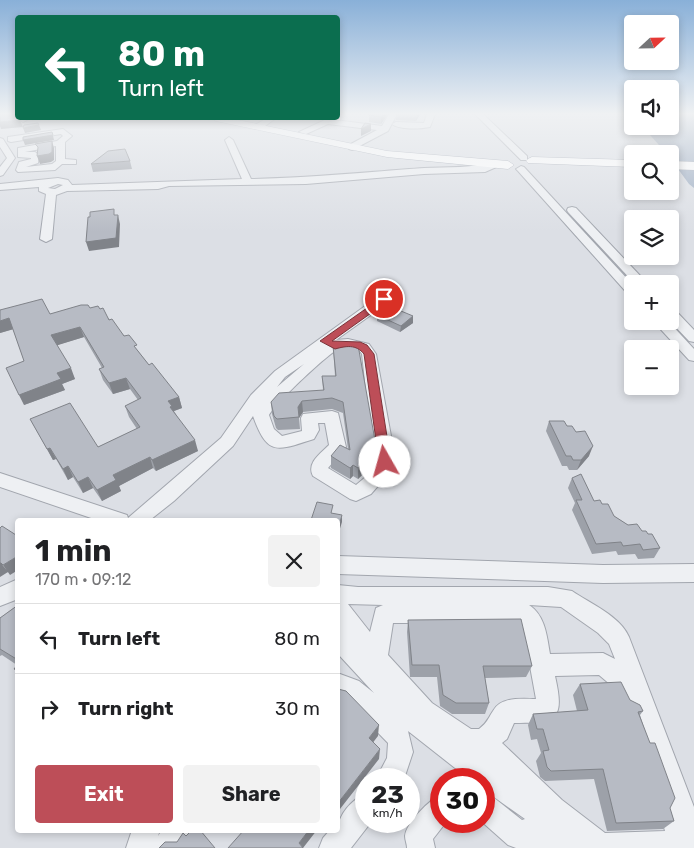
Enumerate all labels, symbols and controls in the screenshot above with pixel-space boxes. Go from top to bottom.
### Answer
north arrow [624,15,679,70]
map controls [624,15,679,395]
text: 80 m [118,33,205,75]
icon: left [35,35,100,100]
text: Turn left [118,75,204,102]
button: sound [624,80,679,135]
button: search [624,145,679,200]
button: layers [624,210,679,265]
button: + [624,275,679,330]
pin [363,278,405,320]
icon: arrive [370,285,398,313]
button: − [624,340,679,395]
position arrow [358,435,410,487]
text: 1 min [35,533,112,569]
button: close [268,535,320,587]
text: 170 m · 09:12 [35,570,131,589]
icon: left [35,625,63,653]
text: Turn left [78,627,160,650]
text: 80 m [274,627,320,650]
icon: right [35,695,63,723]
text: Turn right [78,697,173,720]
text: 30 m [275,697,320,720]
button: Exit [35,765,173,823]
button: Share [183,765,320,823]
speed limit sign: 30 [430,768,495,833]
text: 23 [371,780,404,809]
text: km/h [373,806,402,820]

